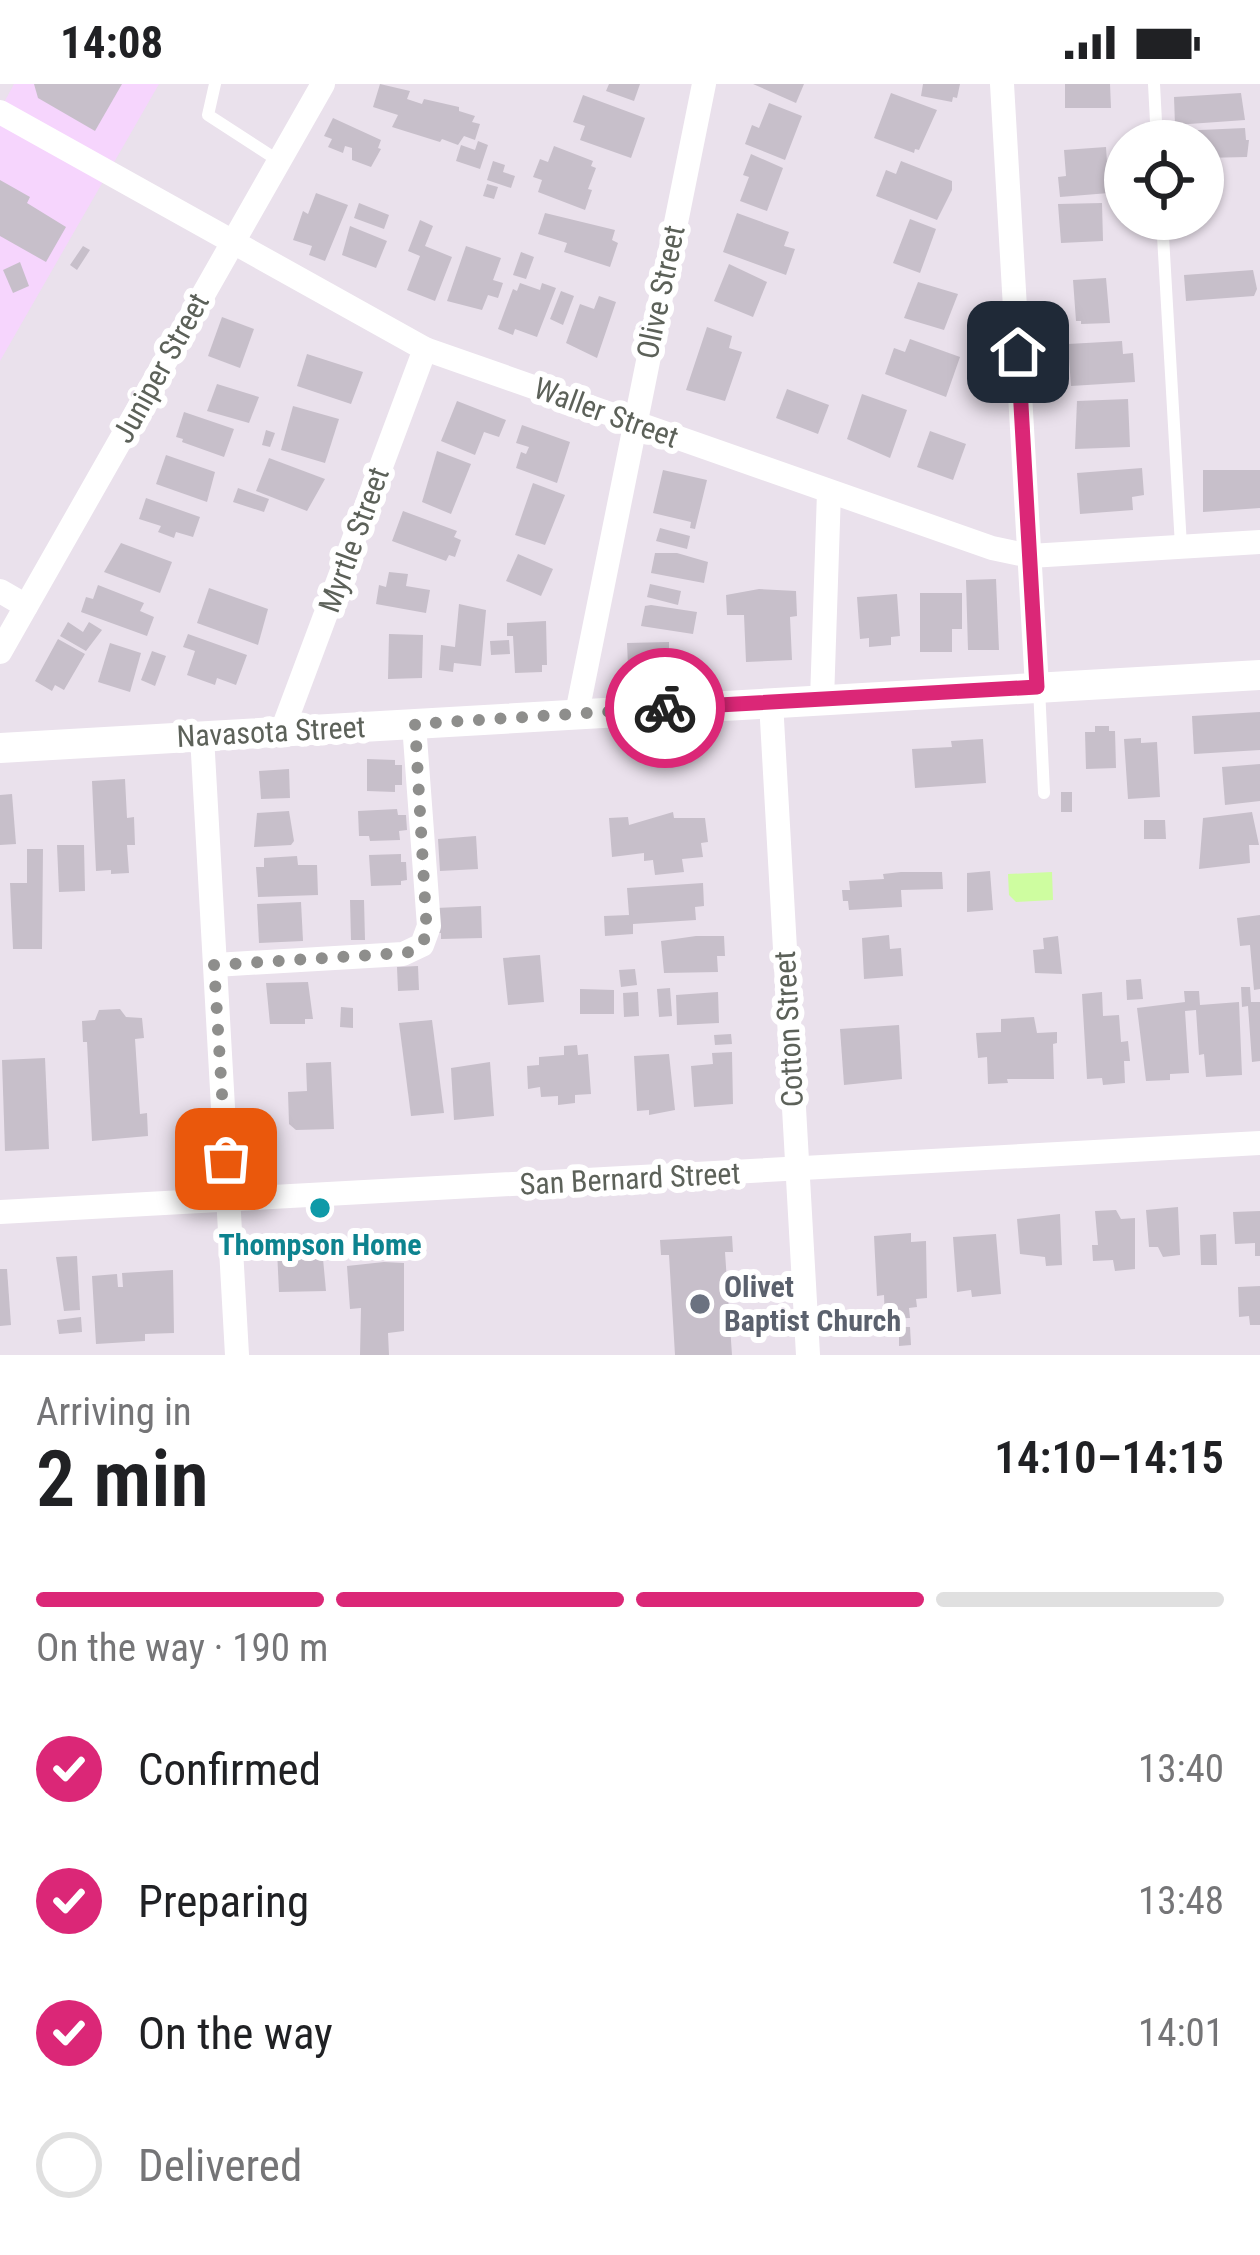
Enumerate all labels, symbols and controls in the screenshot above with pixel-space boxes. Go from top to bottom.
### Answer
text: 14:08 [60,16,163,69]
map controls [1104,120,1224,240]
button: locate [1104,120,1224,240]
street label: Olive Street [629,222,692,362]
street label: Juniper Street [105,287,216,449]
pin [967,301,1069,403]
icon: home [985,319,1051,385]
street label: Waller Street [529,370,683,455]
street label: Myrtle Street [311,462,396,617]
courier [605,648,725,768]
icon: bike [632,675,698,741]
street label: Navasota Street [176,709,366,754]
street label: Cotton Street [767,950,810,1108]
pin [175,1108,277,1210]
icon: bag [193,1126,259,1192]
street label: San Bernard Street [519,1155,741,1202]
marker: Thompson Home [307,1195,333,1221]
place label: Thompson Home [218,1227,422,1262]
place label: Olivet Baptist Church [724,1269,901,1338]
marker: Olivet Baptist Church [687,1291,713,1317]
text: Arriving in [36,1389,192,1435]
text: 14:10–14:15 [994,1431,1224,1484]
text: 2 min [36,1434,209,1525]
text: On the way · 190 m [36,1625,328,1671]
icon: check [36,1736,102,1802]
text: Confirmed [138,1743,321,1796]
text: 13:40 [1138,1746,1224,1792]
icon: check [36,1868,102,1934]
text: Preparing [138,1875,309,1928]
text: 13:48 [1138,1878,1224,1924]
icon: check [36,2000,102,2066]
text: On the way [138,2007,333,2060]
text: 14:01 [1138,2010,1224,2056]
text: Delivered [138,2139,302,2192]

